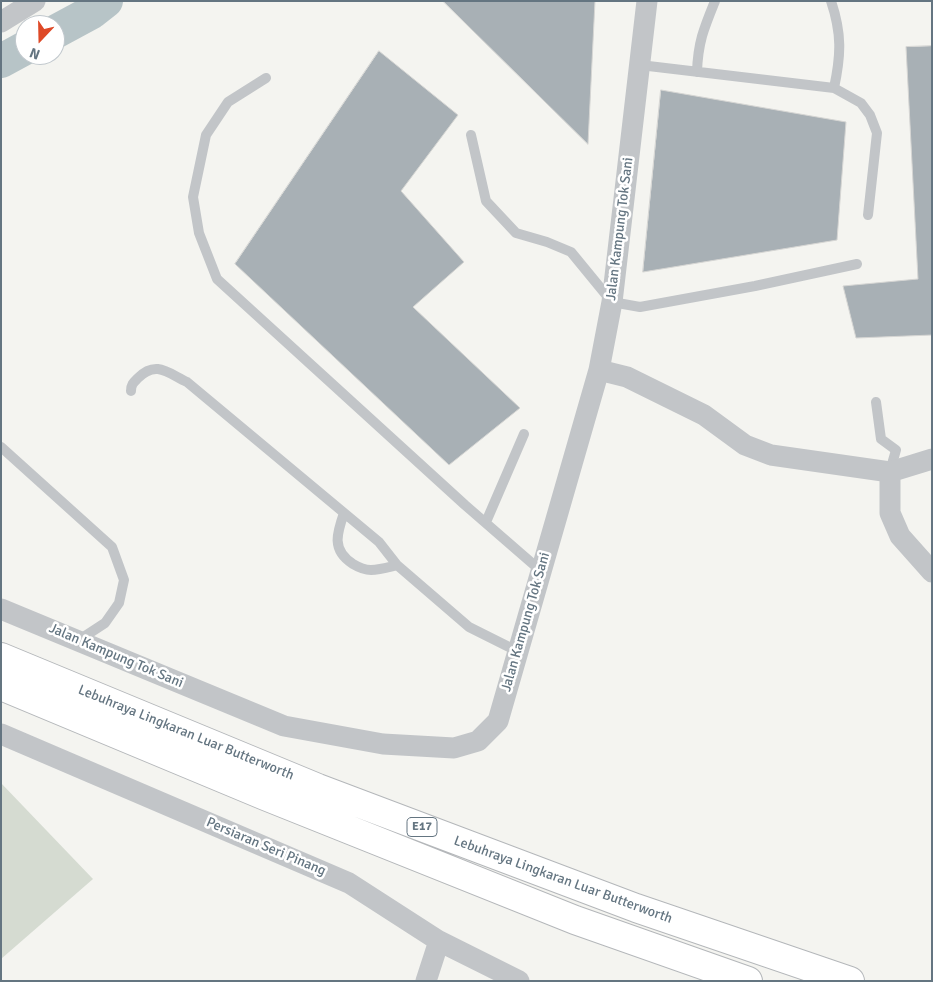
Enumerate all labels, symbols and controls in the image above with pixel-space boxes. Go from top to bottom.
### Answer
north arrow [15,15,65,65]
text: N [27,44,42,63]
street label: Jalan Kampung Tok Sani [603,156,637,302]
street label: Jalan Kampung Tok Sani [498,550,554,694]
street label: Jalan Kampung Tok Sani [46,620,186,692]
street label: Lebuhraya Lingkaran Luar Butterworth [76,682,296,784]
street label: Persiaran Seri Pinang [204,814,328,880]
road number: E17 [407,818,437,836]
street label: Lebuhraya Lingkaran Luar Butterworth [451,833,675,927]

